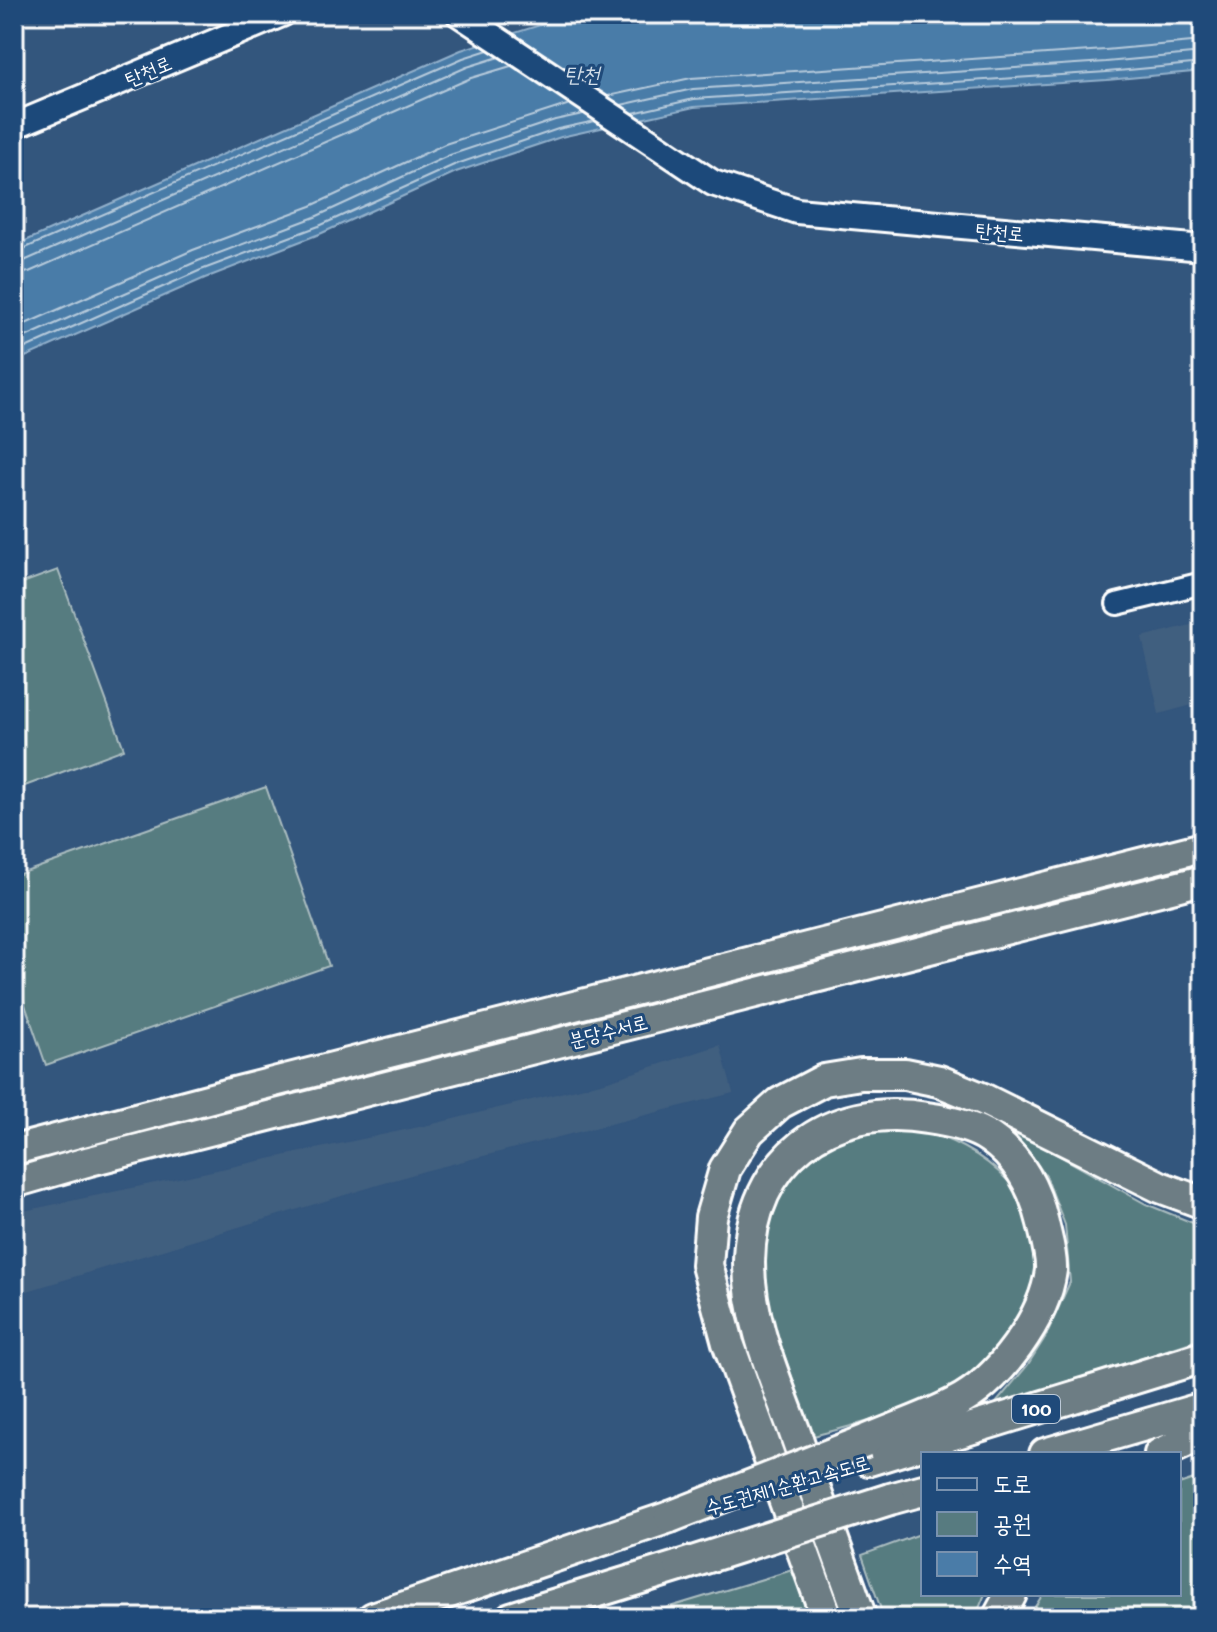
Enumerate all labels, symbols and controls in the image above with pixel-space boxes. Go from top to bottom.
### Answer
street label: 탄천로 [121,49,175,91]
water label: 탄천 [564,59,602,88]
street label: 탄천로 [975,216,1025,246]
street label: 분당수서로 [566,1008,650,1052]
road number: 100 [1012,1395,1060,1423]
street label: 수도권제1순환고속도로 [702,1448,872,1520]
legend [921,1452,1181,1596]
text: 도로 [993,1467,1032,1498]
text: 공원 [993,1507,1032,1538]
text: 수역 [993,1547,1032,1578]

